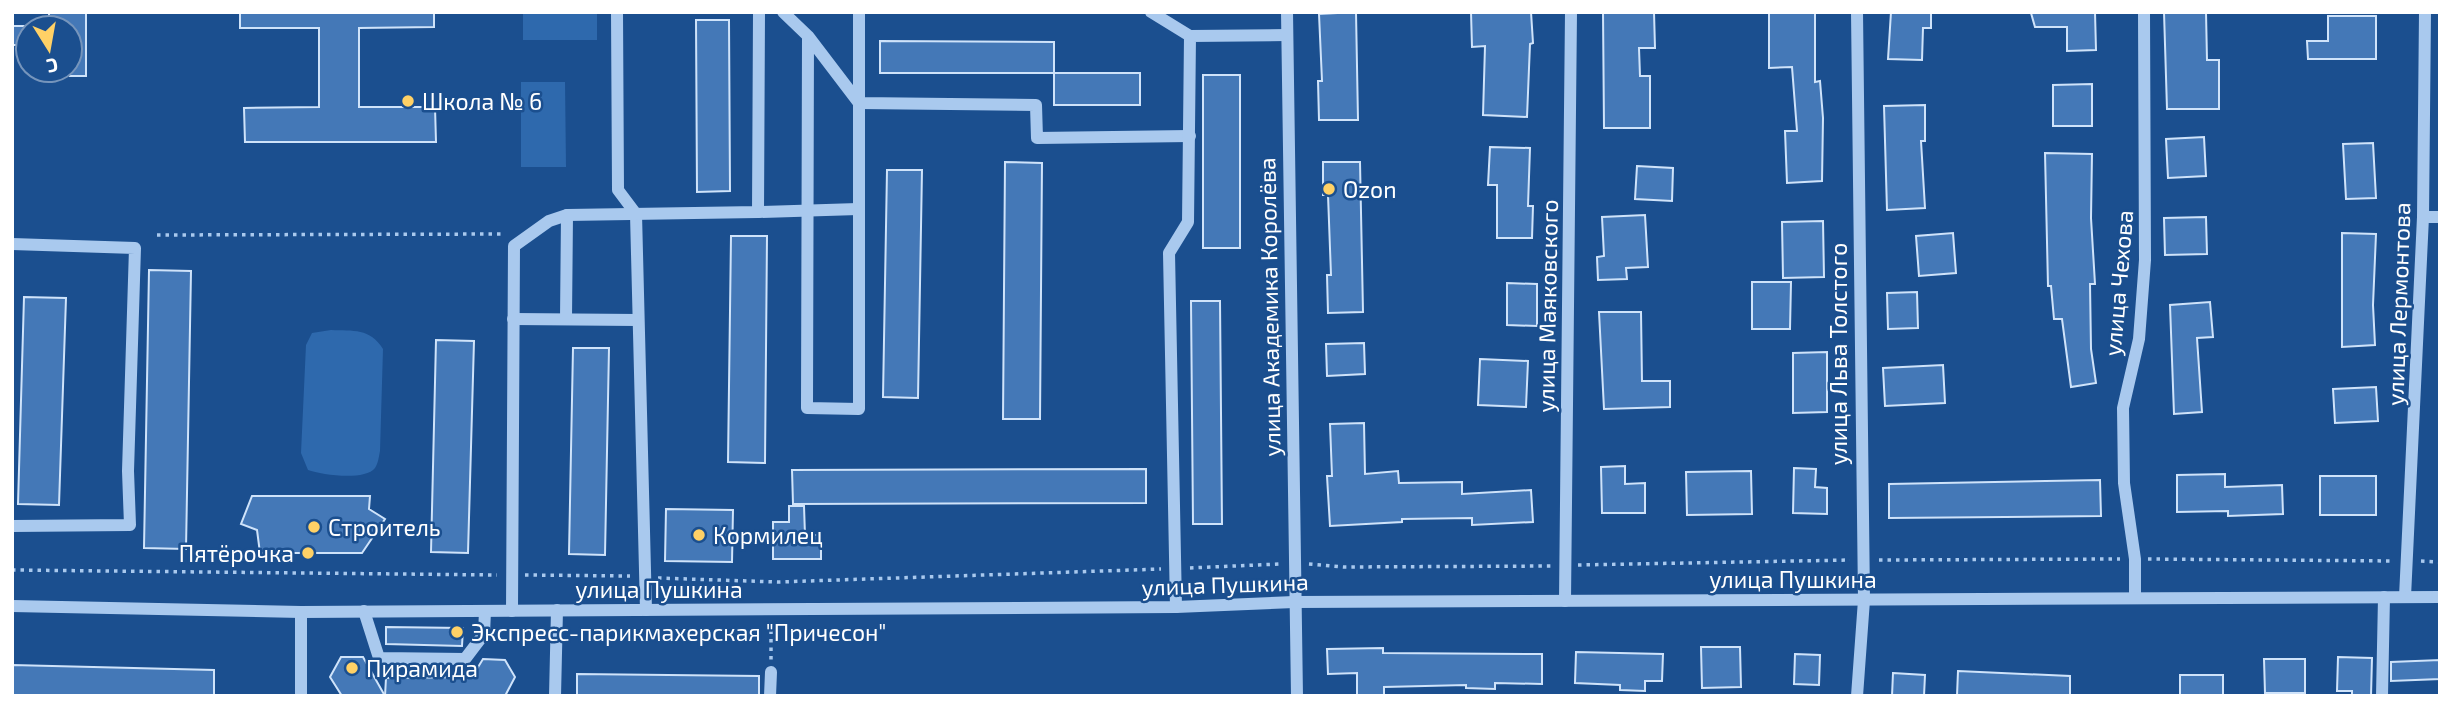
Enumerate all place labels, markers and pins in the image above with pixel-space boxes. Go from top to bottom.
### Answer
place label: Школа № 6 [422,87,542,115]
marker: Школа № 6 [400,93,416,109]
place label: Ozon [1343,175,1397,203]
marker: Ozon [1321,181,1337,197]
place label: Строитель [328,513,441,541]
marker: Строитель [306,519,322,535]
place label: Кормилец [713,521,823,549]
marker: Кормилец [691,527,707,543]
place label: Пятёрочка [179,539,294,567]
marker: Пятёрочка [300,545,316,561]
place label: Экспресс-парикмахерская "Причесон" [471,618,886,646]
marker: Экспресс-парикмахерская "Причесон" [449,624,465,640]
place label: Пирамида [366,654,478,682]
marker: Пирамида [344,660,360,676]

